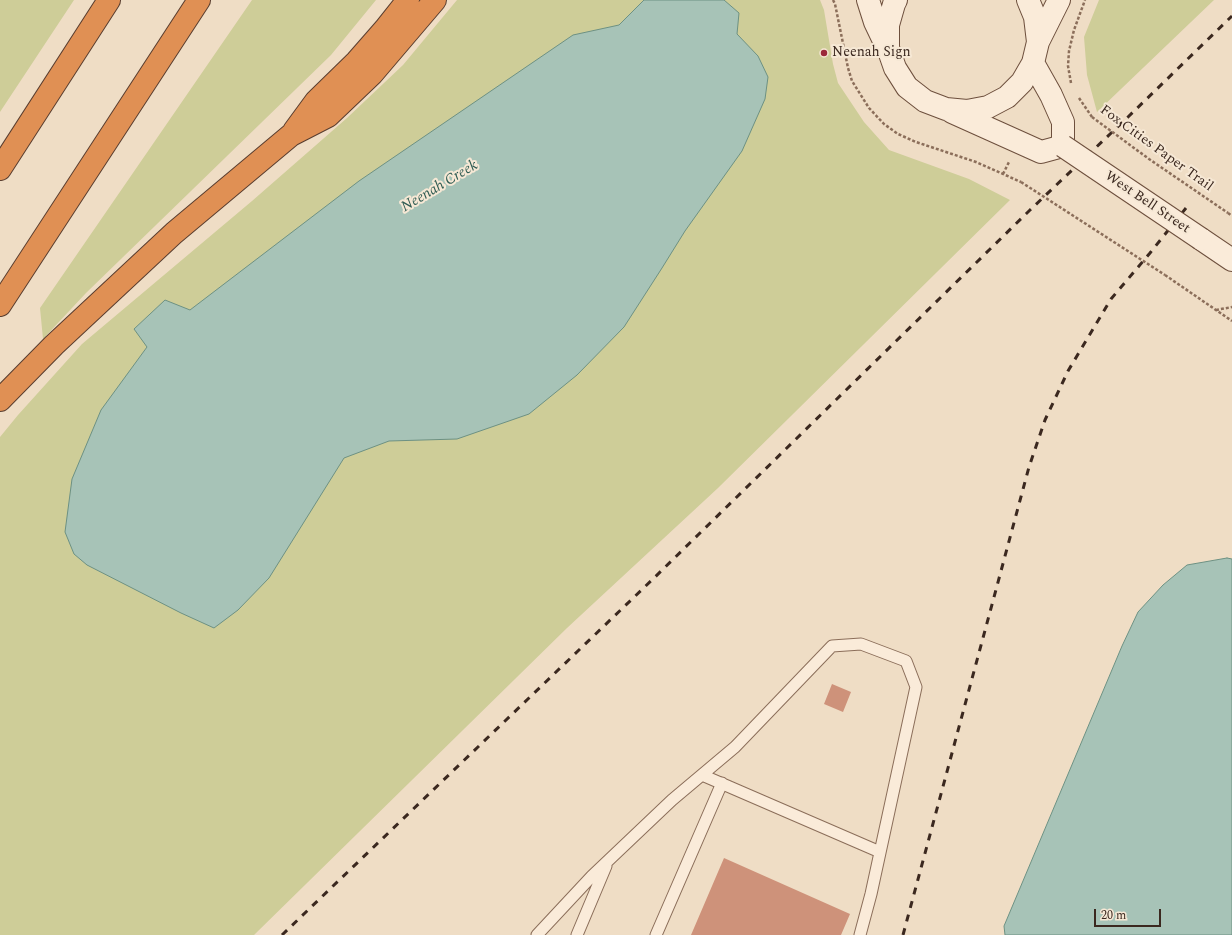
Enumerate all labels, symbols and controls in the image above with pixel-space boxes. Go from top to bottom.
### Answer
place label: Neenah Sign [832,45,911,61]
marker: Neenah Sign [819,48,829,58]
street label: Fox Cities Paper Trail [1096,102,1216,196]
water label: Neenah Creek [398,157,482,217]
street label: West Bell Street [1101,168,1193,238]
scale bar [1096,901,1163,927]
text: 20 m [1101,906,1126,925]

